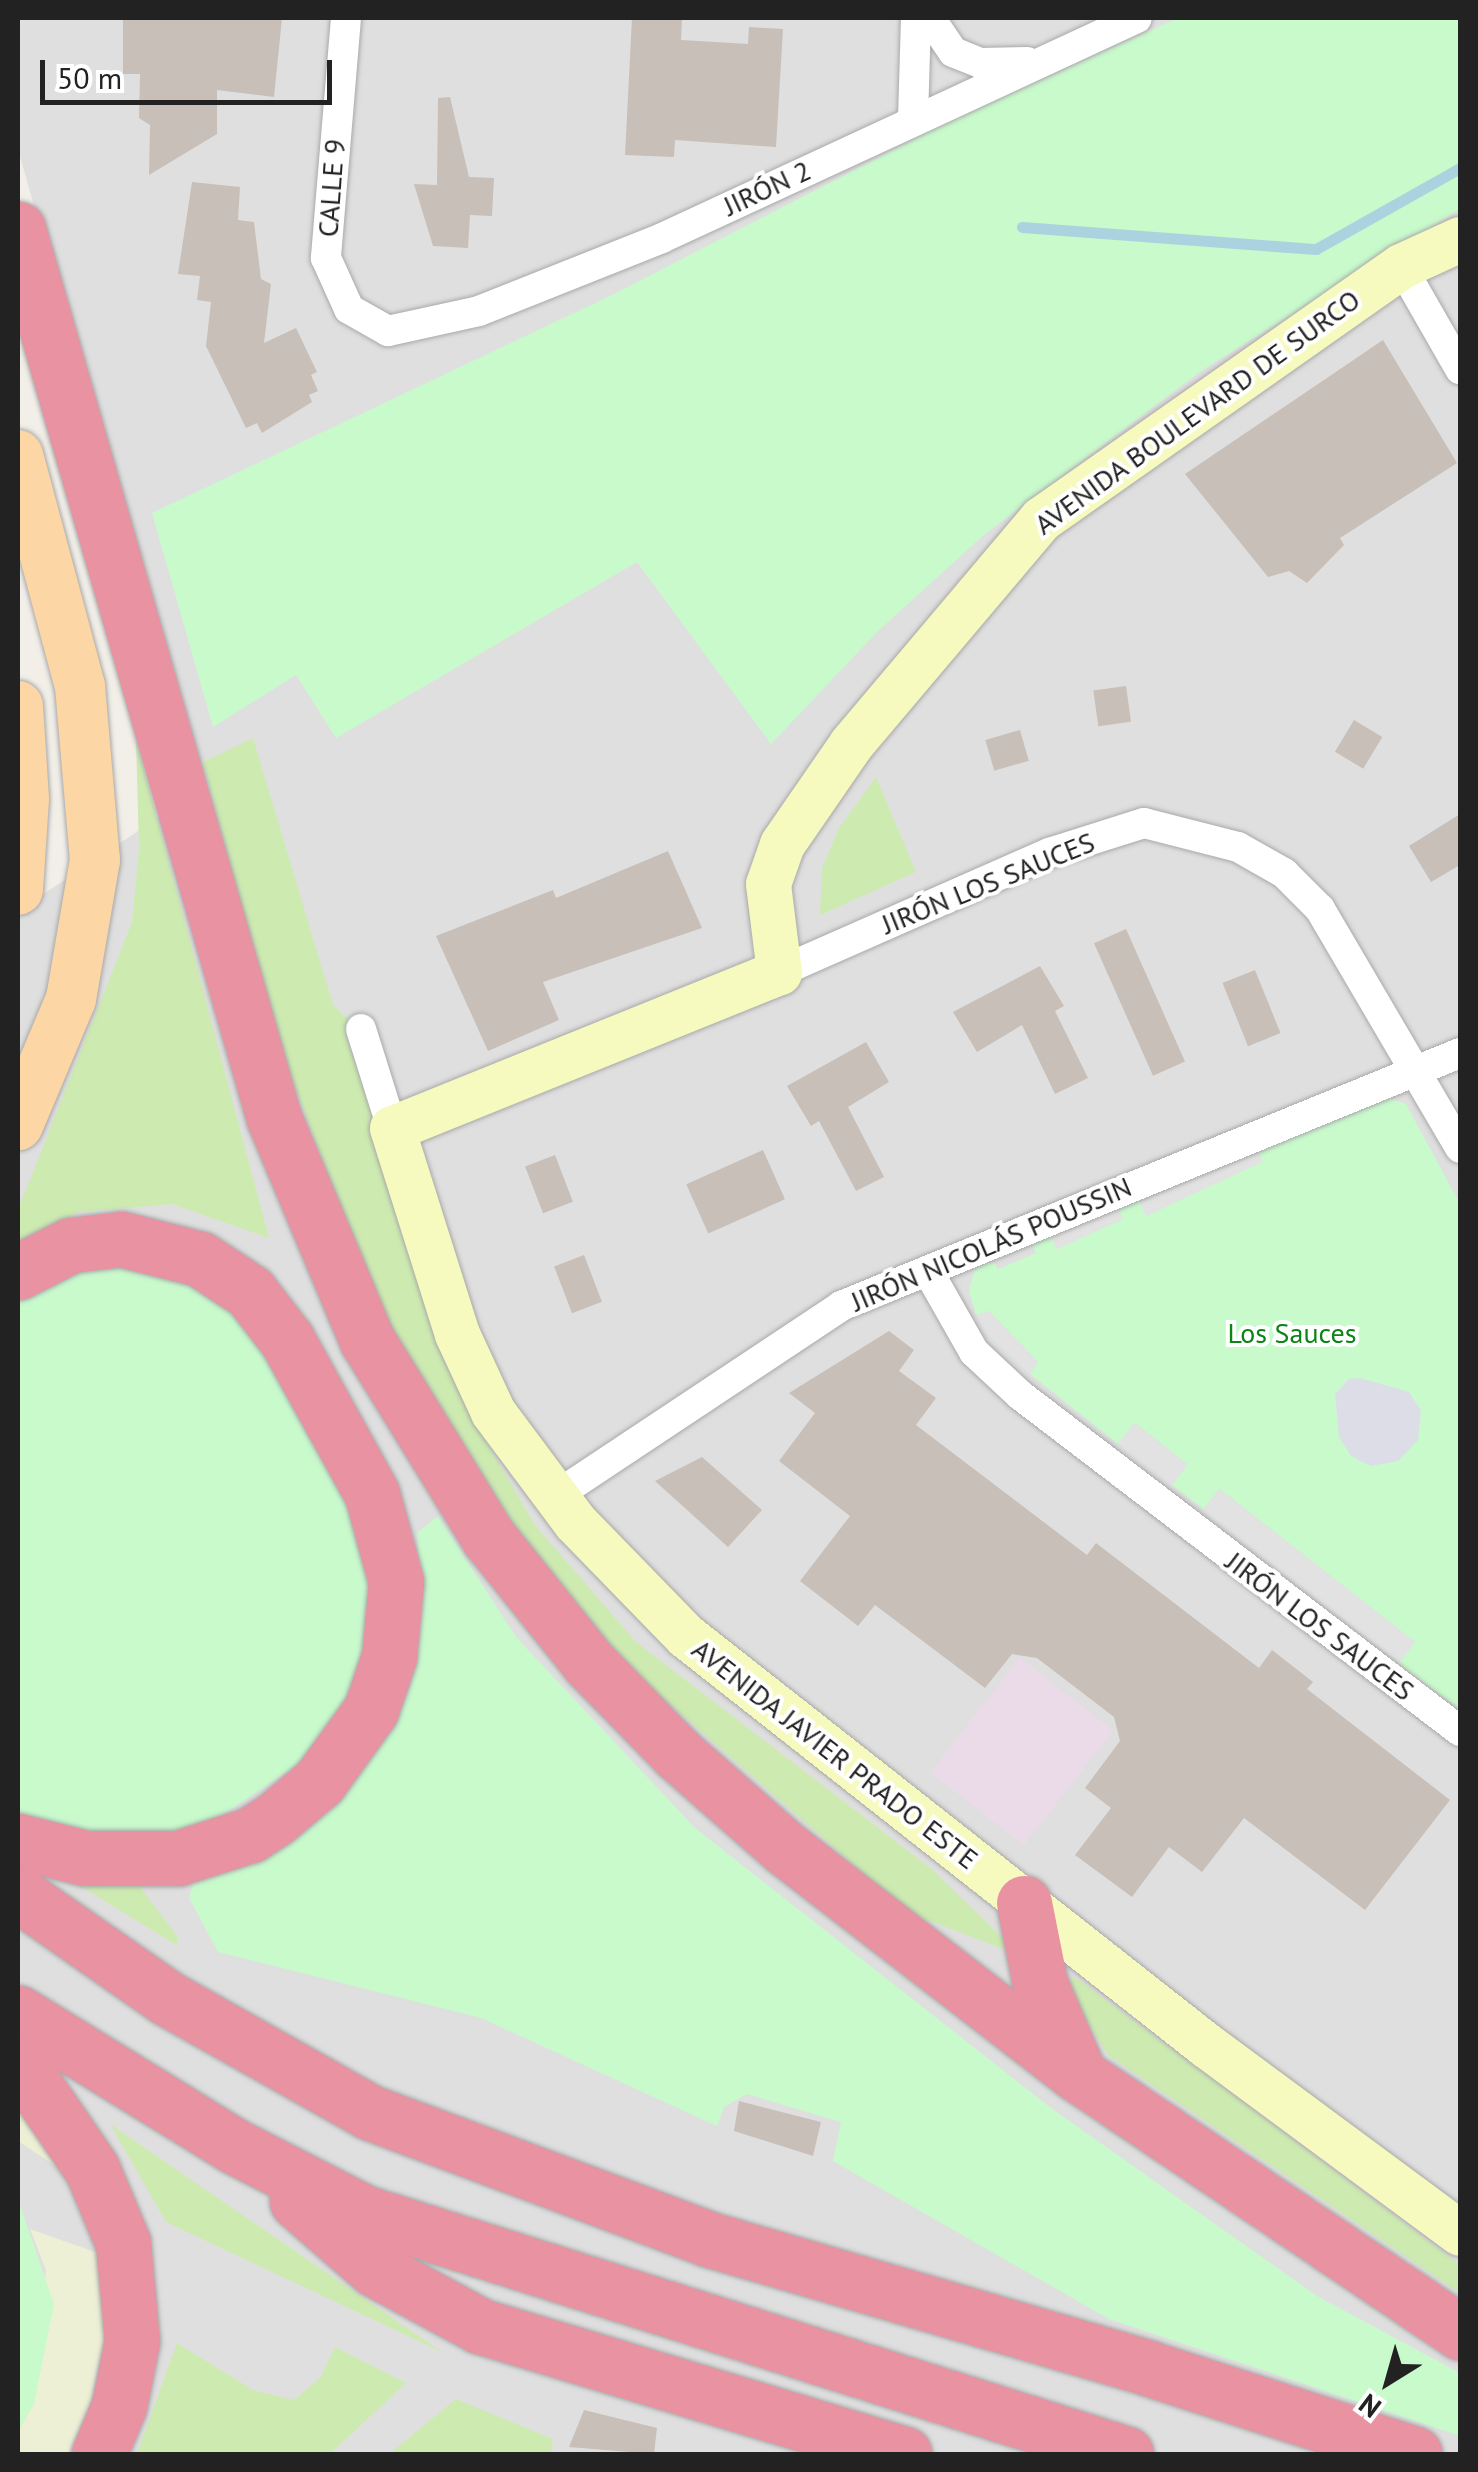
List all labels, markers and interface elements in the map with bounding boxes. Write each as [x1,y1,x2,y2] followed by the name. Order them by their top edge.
[45,40,338,102] scale bar
[57,58,122,97] text: 50 m
[311,138,351,238] street label: CALLE 9
[718,153,816,223] street label: JIRÓN 2
[1027,282,1367,542] street label: AVENIDA BOULEVARD DE SURCO
[877,825,1099,941] street label: JIRÓN LOS SAUCES
[846,1170,1136,1318] street label: JIRÓN NICOLÁS POUSSIN
[1228,1316,1356,1350] park label: Los Sauces
[1219,1544,1421,1708] street label: JIRÓN LOS SAUCES
[685,1632,985,1876] street label: AVENIDA JAVIER PRADO ESTE
[1338,2332,1438,2432] north arrow
[1351,2386,1388,2427] text: N

